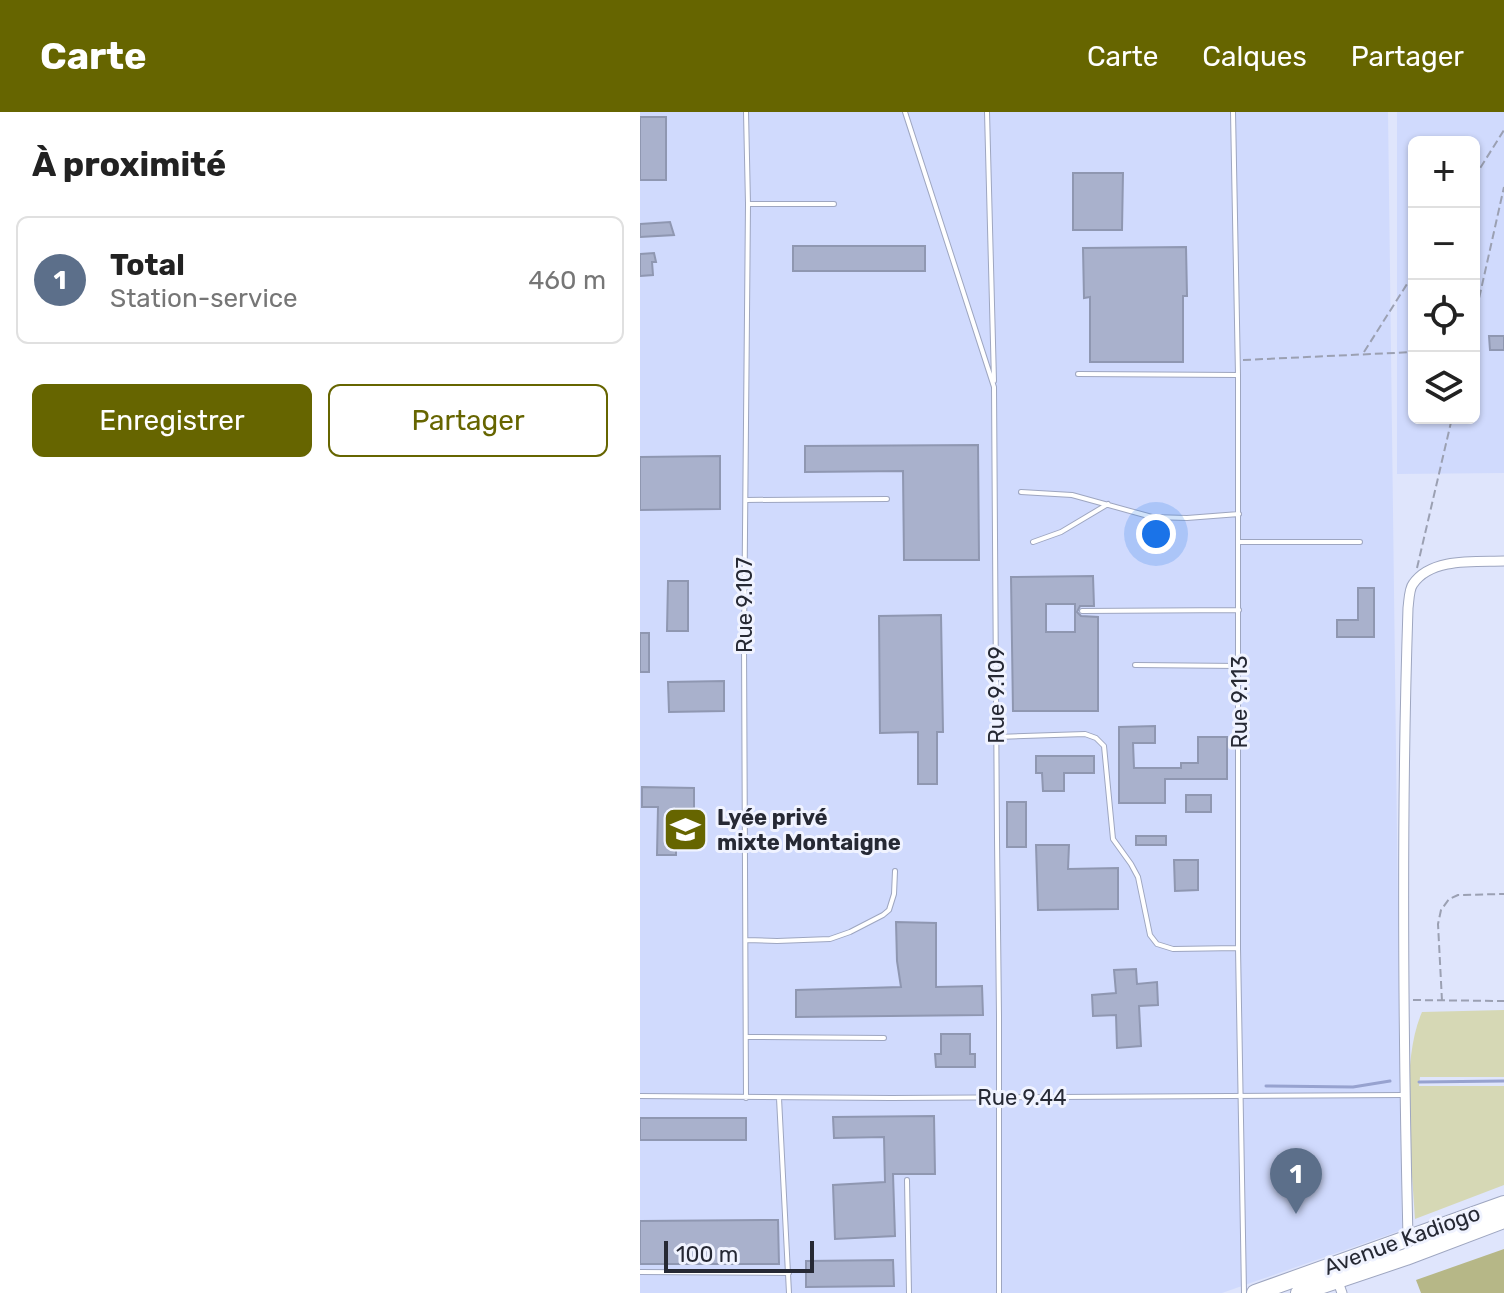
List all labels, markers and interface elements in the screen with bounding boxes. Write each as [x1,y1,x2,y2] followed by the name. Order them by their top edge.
[40,33,147,79] text: Carte
[1087,40,1158,73] text: Carte
[1202,40,1307,73] text: Calques
[1351,40,1464,73] text: Partager
[1408,136,1480,424] map controls
[1408,136,1480,208] button: +
[32,144,226,185] text: À proximité
[1408,208,1480,280] button: −
[110,247,185,283] text: Total
[54,265,66,296] text: 1
[528,265,606,296] text: 460 m
[1408,280,1480,352] button: locate
[110,283,298,314] text: Station-service
[1408,352,1480,424] button: layers
[32,384,312,457] button: Enregistrer
[328,384,608,457] button: Partager
[1136,514,1176,554] your location
[731,557,758,653] street label: Rue 9.107
[983,646,1010,744] street label: Rue 9.109
[1226,655,1253,749] street label: Rue 9.113
[717,804,901,856] place label: Lyée privé mixte Montaigne
[662,806,710,854] school or university icon: Lyée privé mixte Montaigne
[977,1084,1067,1111] street label: Rue 9.44
[1270,1148,1322,1214] pin: 1
[1320,1199,1484,1281] street label: Avenue Kadiogo
[664,1237,814,1273] scale bar
[676,1241,738,1268] text: 100 m

